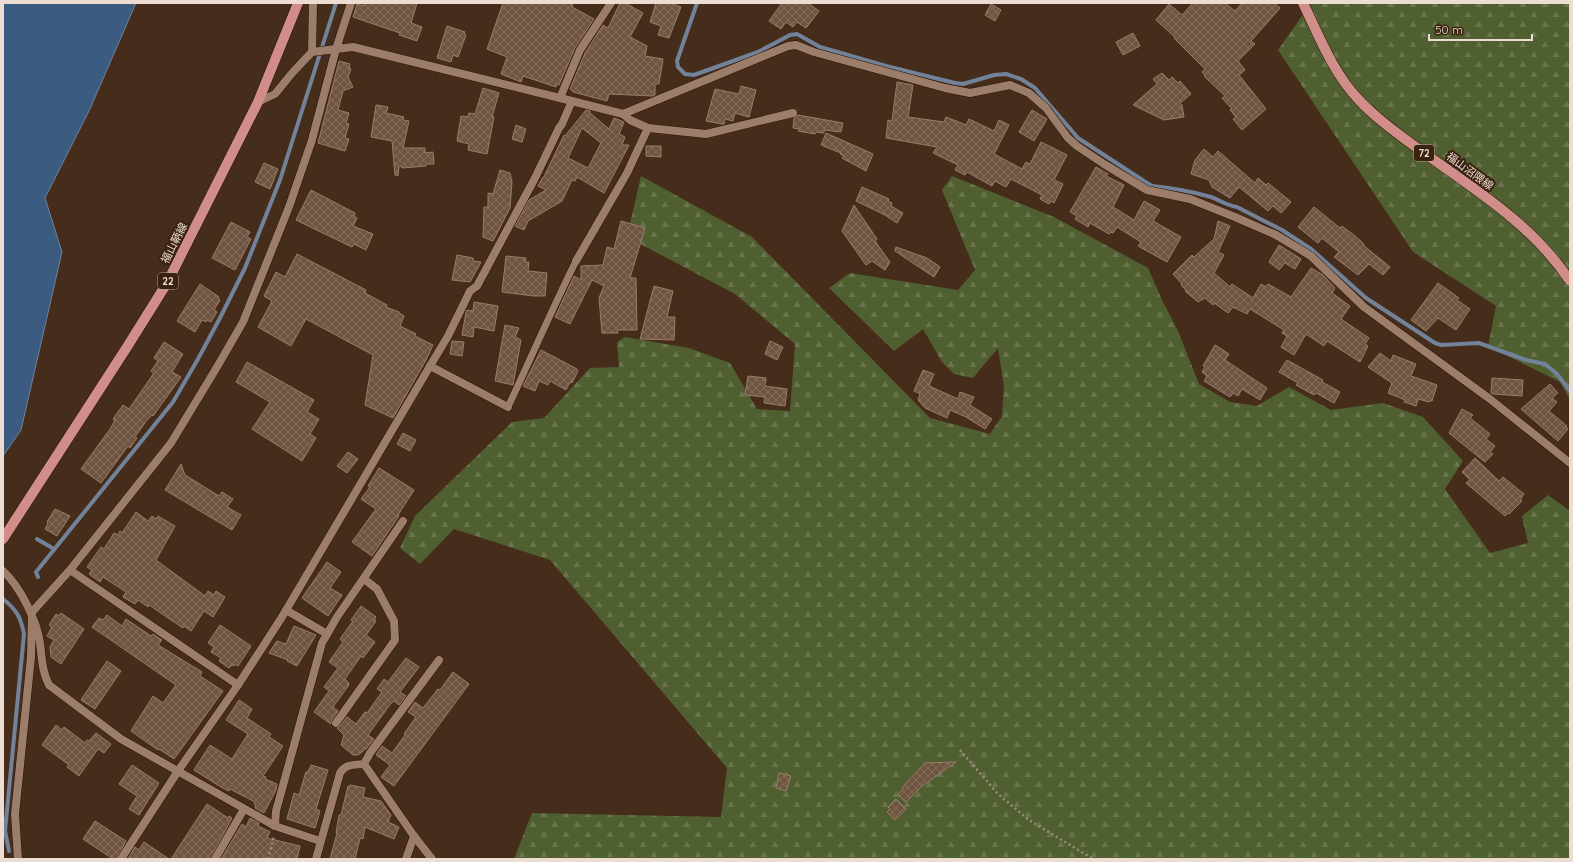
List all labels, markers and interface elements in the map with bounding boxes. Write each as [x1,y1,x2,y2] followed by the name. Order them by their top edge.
[1429,16,1532,42] scale bar
[1435,22,1463,37] text: 50 m
[1414,145,1434,161] road number: 72
[1444,149,1496,193] street label: 福山沼隈線
[158,220,190,266] street label: 福山鞆線
[158,273,178,289] road number: 22

